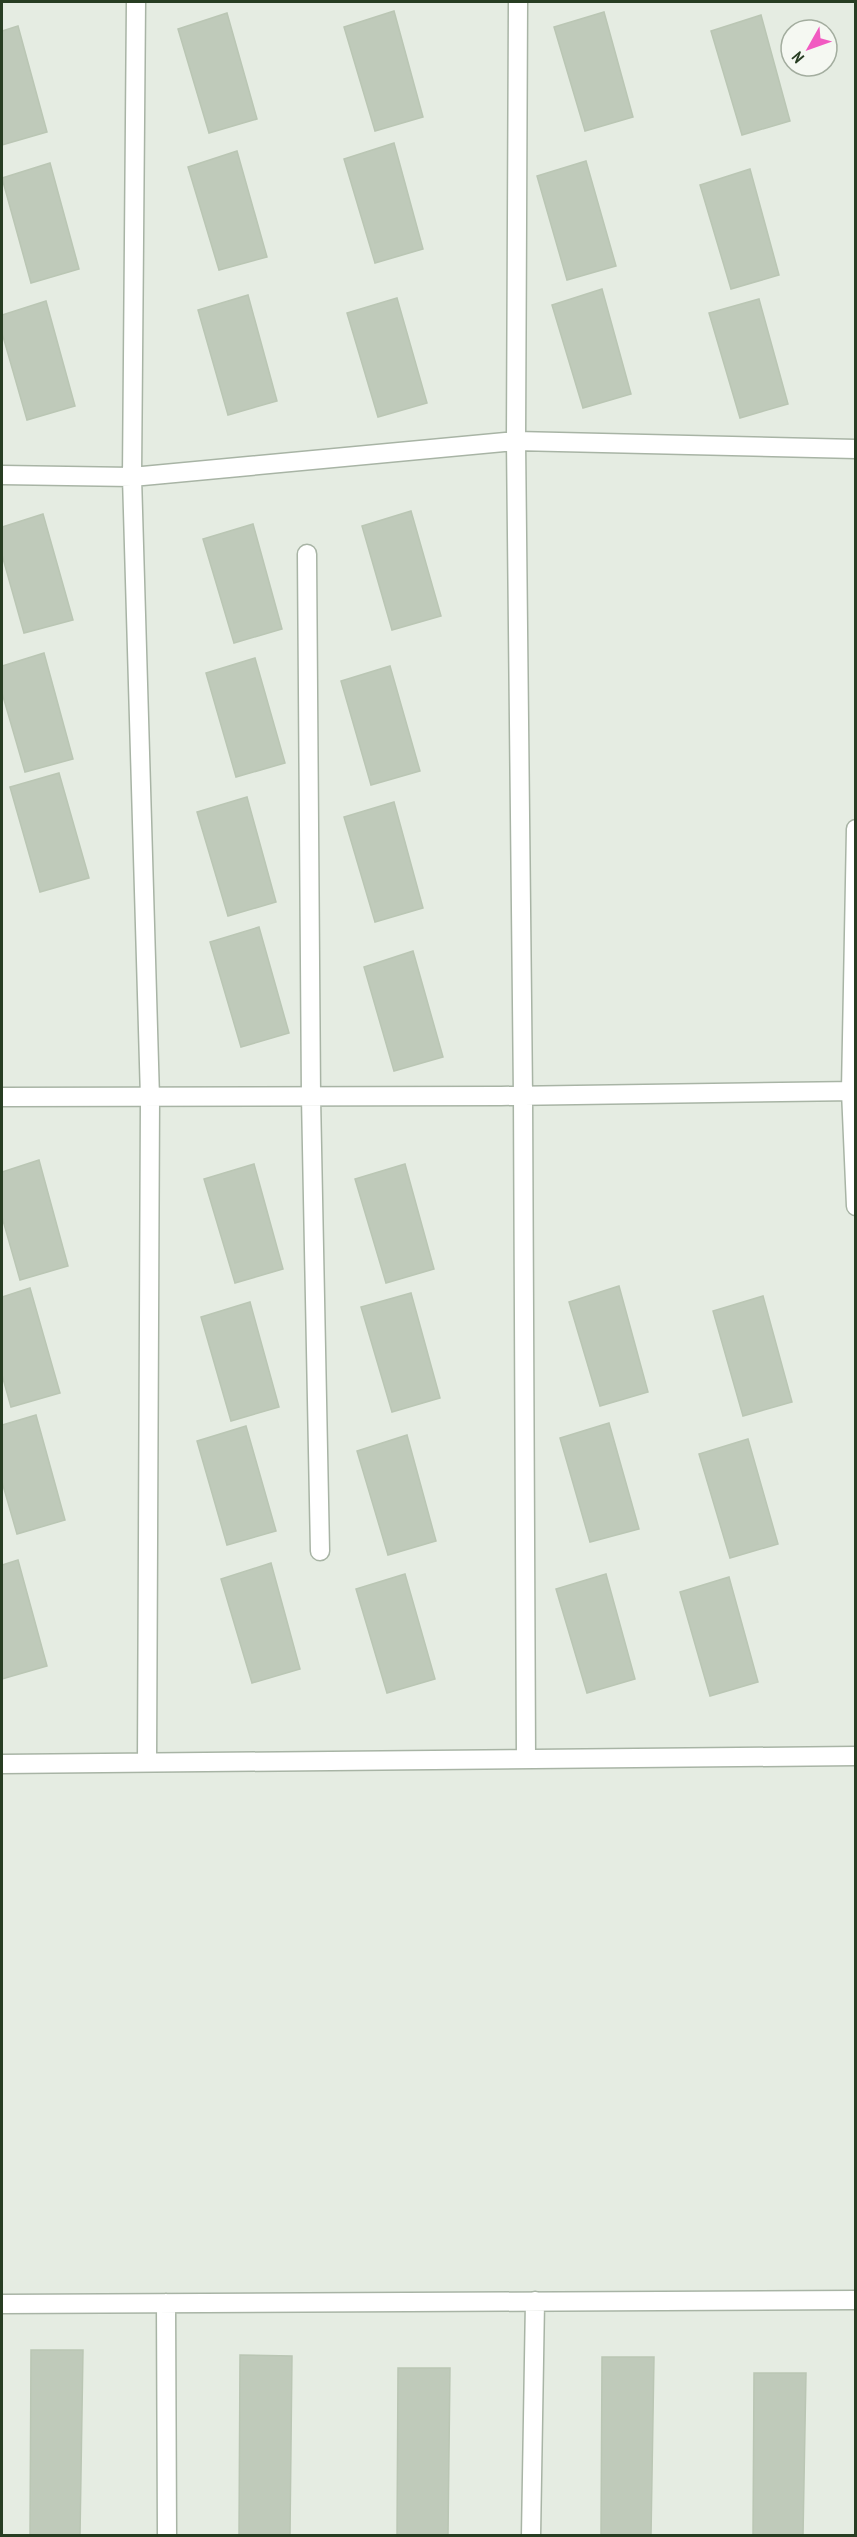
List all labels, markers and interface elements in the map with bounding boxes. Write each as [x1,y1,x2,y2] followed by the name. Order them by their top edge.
[779,18,839,78] north arrow
[787,48,808,67] text: N

